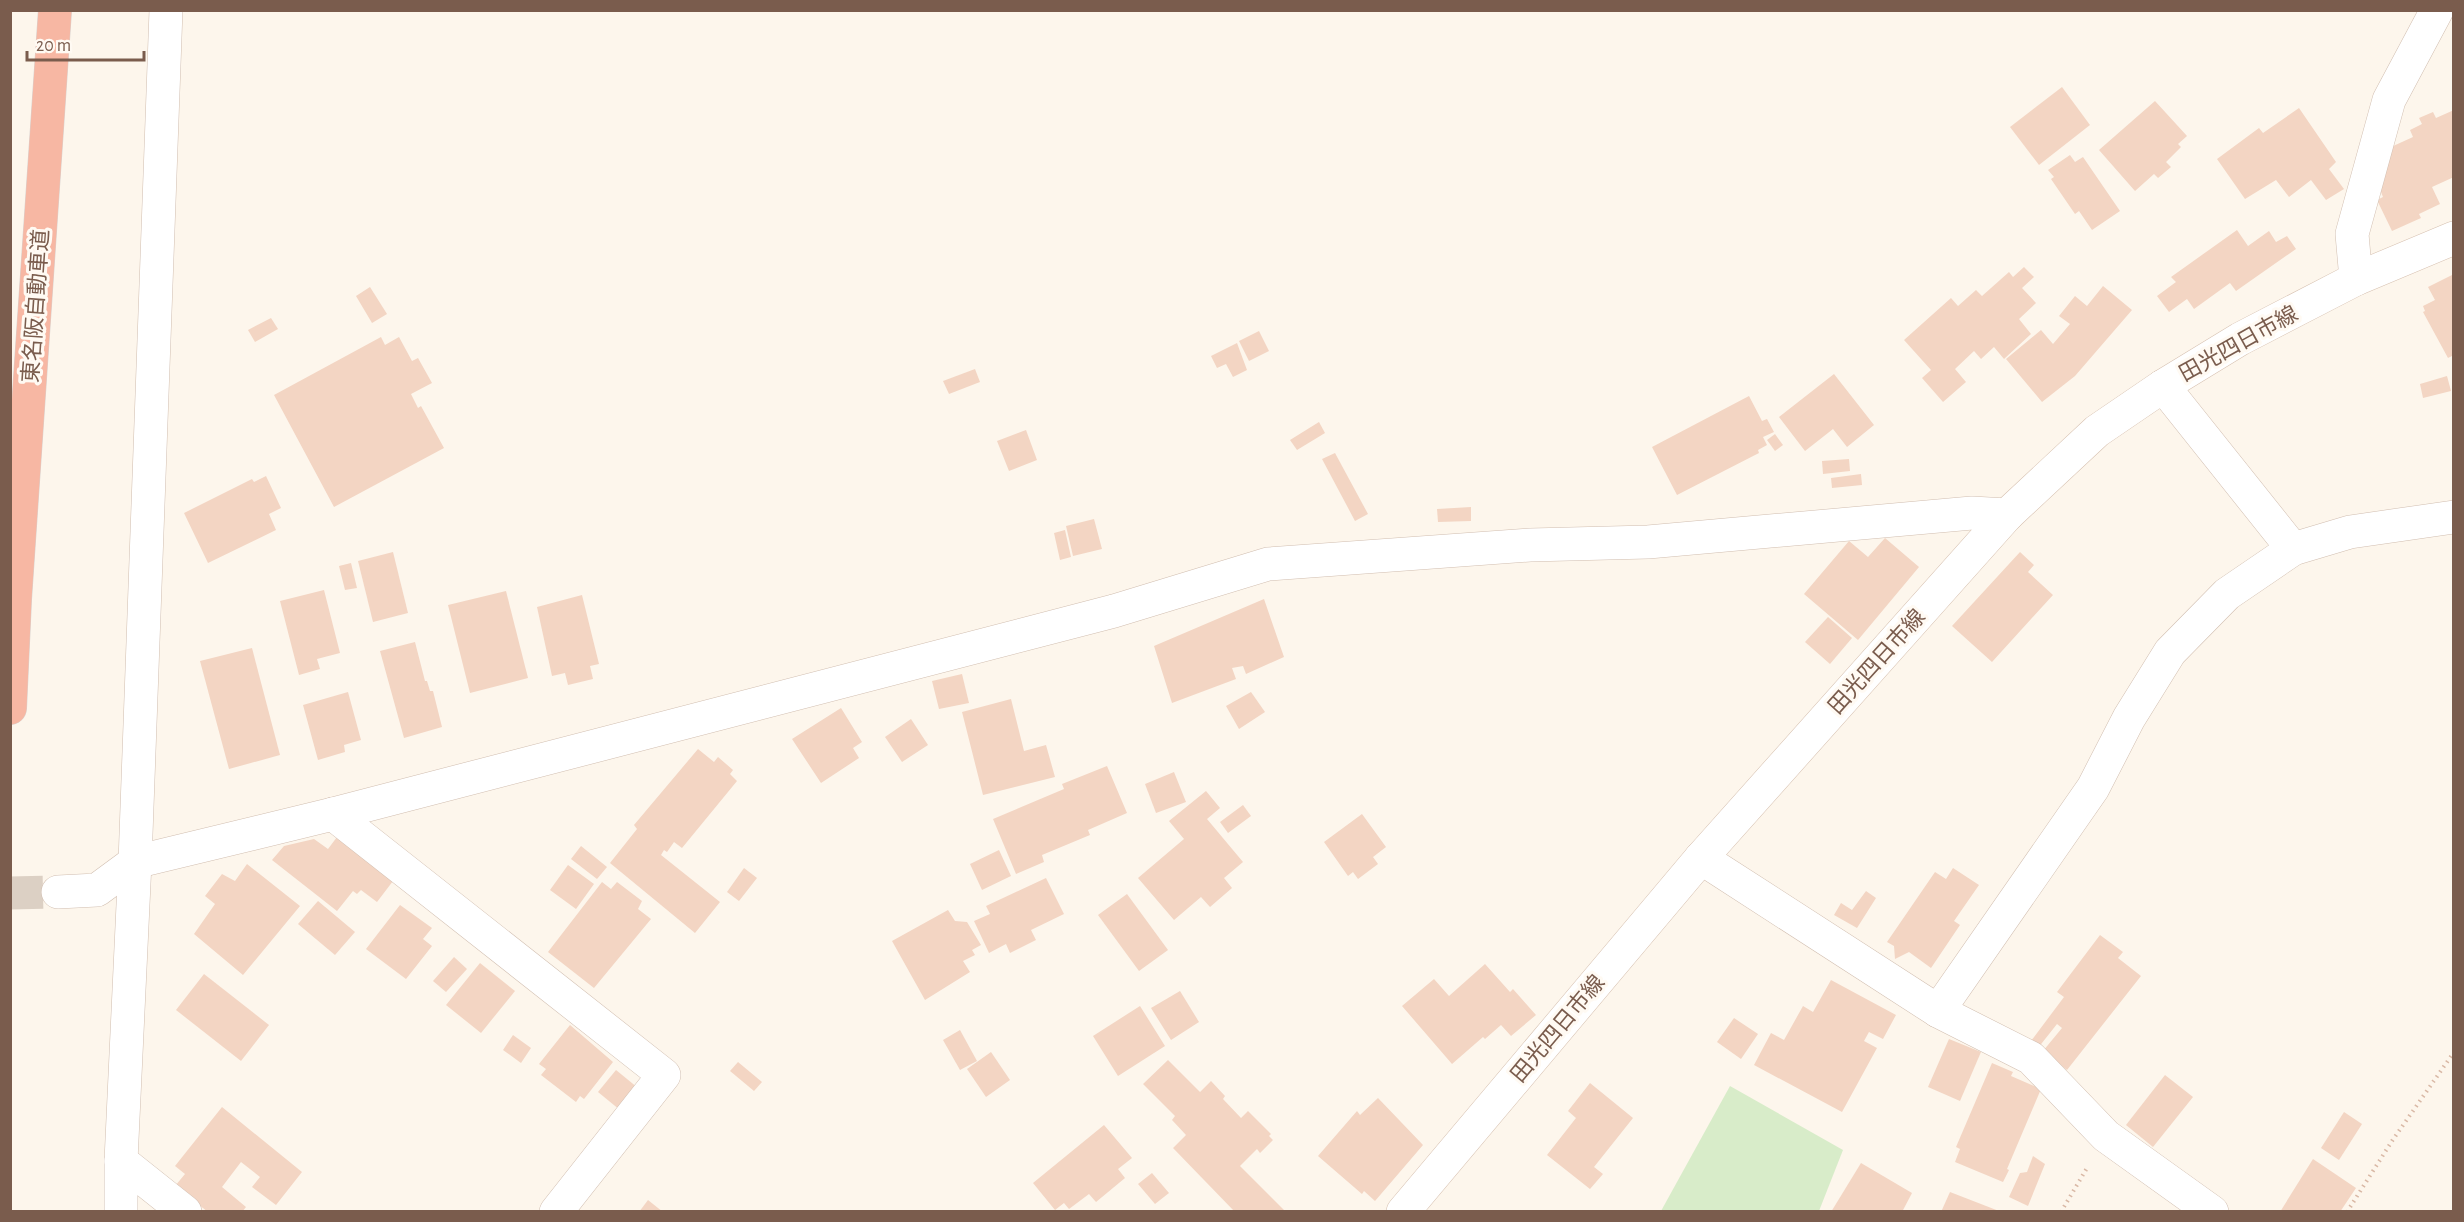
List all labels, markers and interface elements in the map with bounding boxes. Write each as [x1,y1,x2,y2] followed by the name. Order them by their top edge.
[27,24,144,62] scale bar
[36,37,71,55] text: 20 m
[19,228,52,384] street label: 東名阪自動車道
[2175,301,2302,385] street label: 田光四日市線
[1824,605,1929,718] street label: 田光四日市線
[1506,970,1609,1086] street label: 田光四日市線

